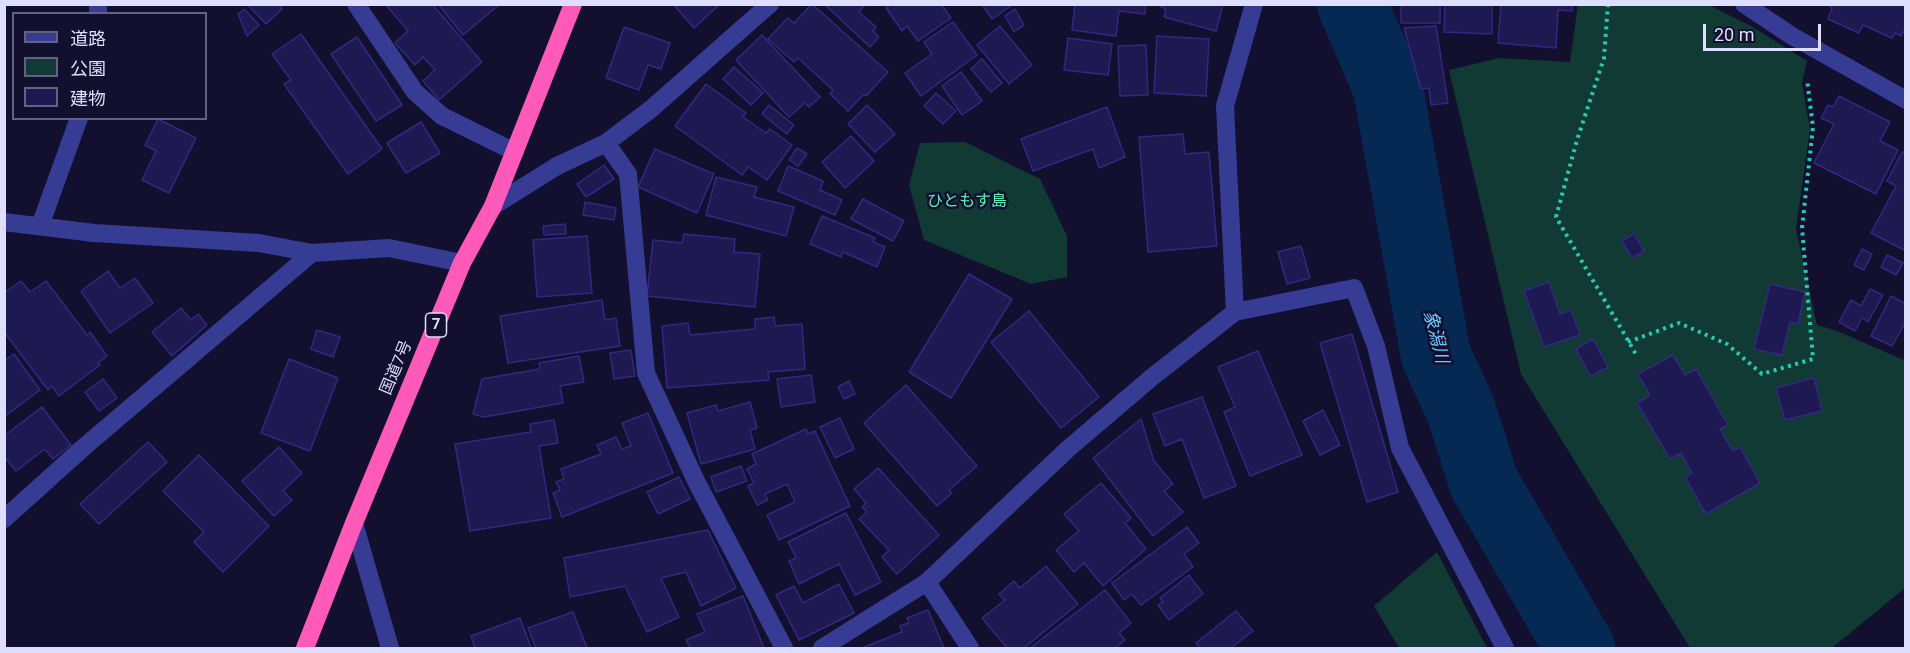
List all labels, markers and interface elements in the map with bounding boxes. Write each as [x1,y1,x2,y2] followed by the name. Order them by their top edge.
[12,12,207,120] legend
[1706,12,1824,50] scale bar
[1714,24,1754,45] text: 20 m
[70,28,106,49] text: 道路
[70,58,106,79] text: 公園
[70,88,106,109] text: 建物
[927,192,1007,212] park label: ひともす島
[1418,308,1452,366] water label: 象潟川
[426,313,446,337] road number: 7
[377,338,417,398] street label: 国道7号

